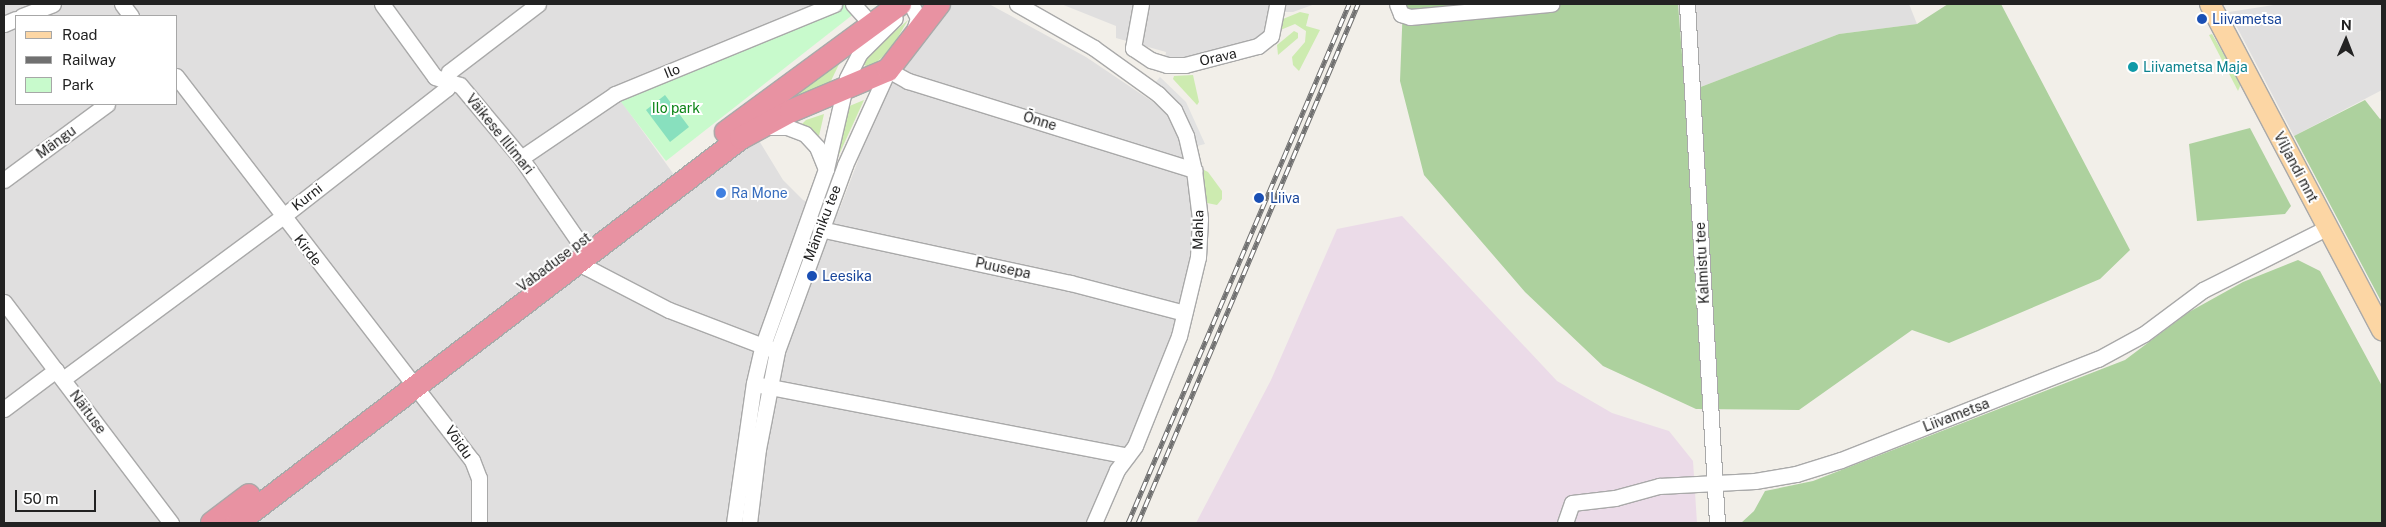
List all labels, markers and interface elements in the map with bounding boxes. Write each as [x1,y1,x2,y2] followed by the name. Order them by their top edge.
[2212,11,2282,27] place label: Liivametsa
[2196,13,2208,25] marker: Liivametsa
[15,15,178,105] legend
[2321,15,2371,65] north arrow
[2341,17,2352,33] text: N
[62,26,98,43] text: Road
[1198,45,1238,69] street label: Orava
[62,51,116,68] text: Railway
[2143,59,2248,75] place label: Liivametsa Maja
[662,60,682,82] street label: Ilo
[2127,61,2139,73] marker: Liivametsa Maja
[62,76,94,93] text: Park
[463,90,537,178] street label: Väikese Illimari
[652,100,700,116] park label: Ilo park
[1021,108,1059,134] street label: Õnne
[33,122,79,162] street label: Mängu
[2270,129,2322,205] street label: Viljandi mnt
[288,180,326,214] street label: Kurni
[800,183,844,263] street label: Männiku tee
[731,185,788,201] place label: Ra Mone
[715,187,727,199] marker: Ra Mone
[1270,190,1300,206] place label: Liiva
[1252,191,1266,205] marker: Liiva
[1189,210,1207,250] street label: Mahla
[1691,222,1713,304] street label: Kalmistu tee
[514,229,594,295] street label: Vabaduse pst
[291,231,325,269] street label: Kirde
[974,254,1032,282] street label: Puusepa
[822,268,872,284] place label: Leesika
[806,270,818,282] marker: Leesika
[66,387,110,437] street label: Näituse
[1920,395,1992,435] street label: Liivametsa
[442,422,476,462] street label: Võidu
[18,480,99,512] scale bar
[23,490,58,507] text: 50 m

